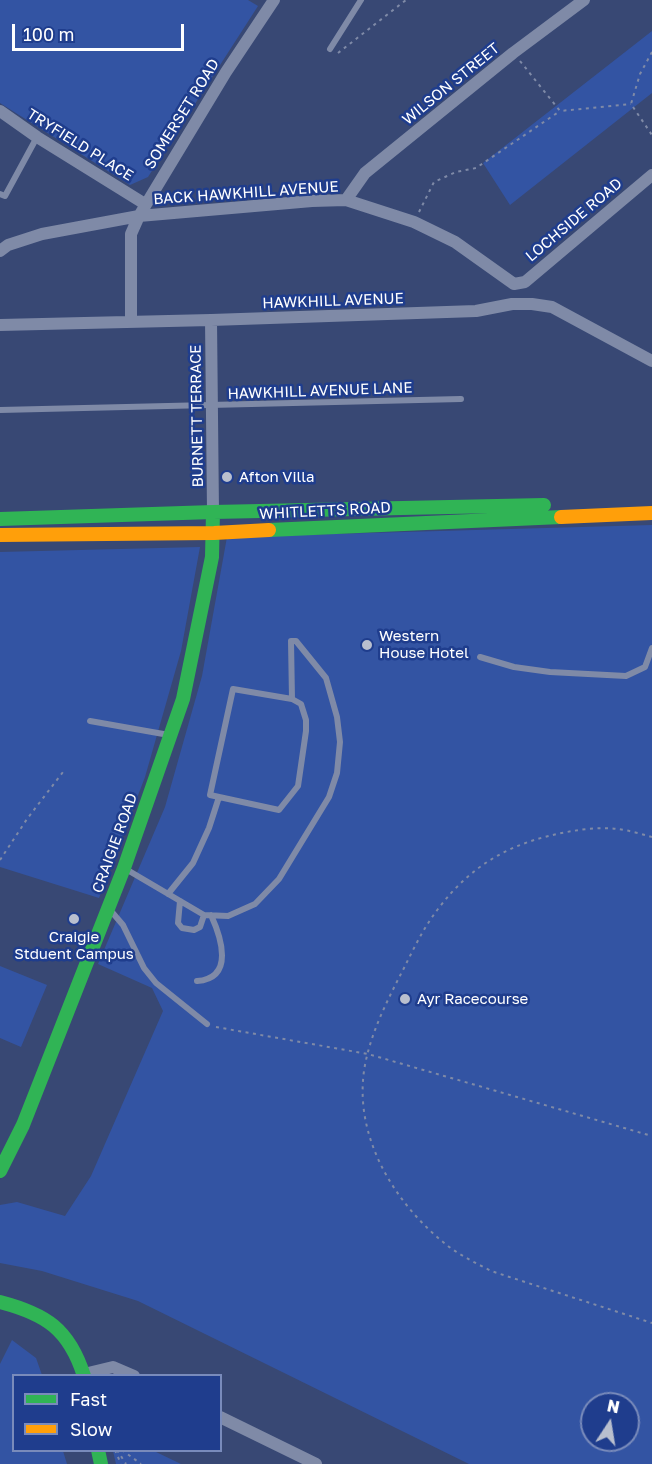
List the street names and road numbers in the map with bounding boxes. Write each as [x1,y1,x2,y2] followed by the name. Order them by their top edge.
[399,39,503,129] street label: WILSON STREET
[141,56,223,172] street label: SOMERSET ROAD
[23,105,137,185] street label: TRYFIELD PLACE
[522,175,626,265] street label: LOCHSIDE ROAD
[153,178,339,208] street label: BACK HAWKHILL AVENUE
[262,290,404,312] street label: HAWKHILL AVENUE
[187,344,207,488] street label: BURNETT TERRACE
[227,379,413,403] street label: HAWKHILL AVENUE LANE
[259,499,391,523] street label: WHITLETTS ROAD
[89,791,141,895] street label: CRAIGIE ROAD

